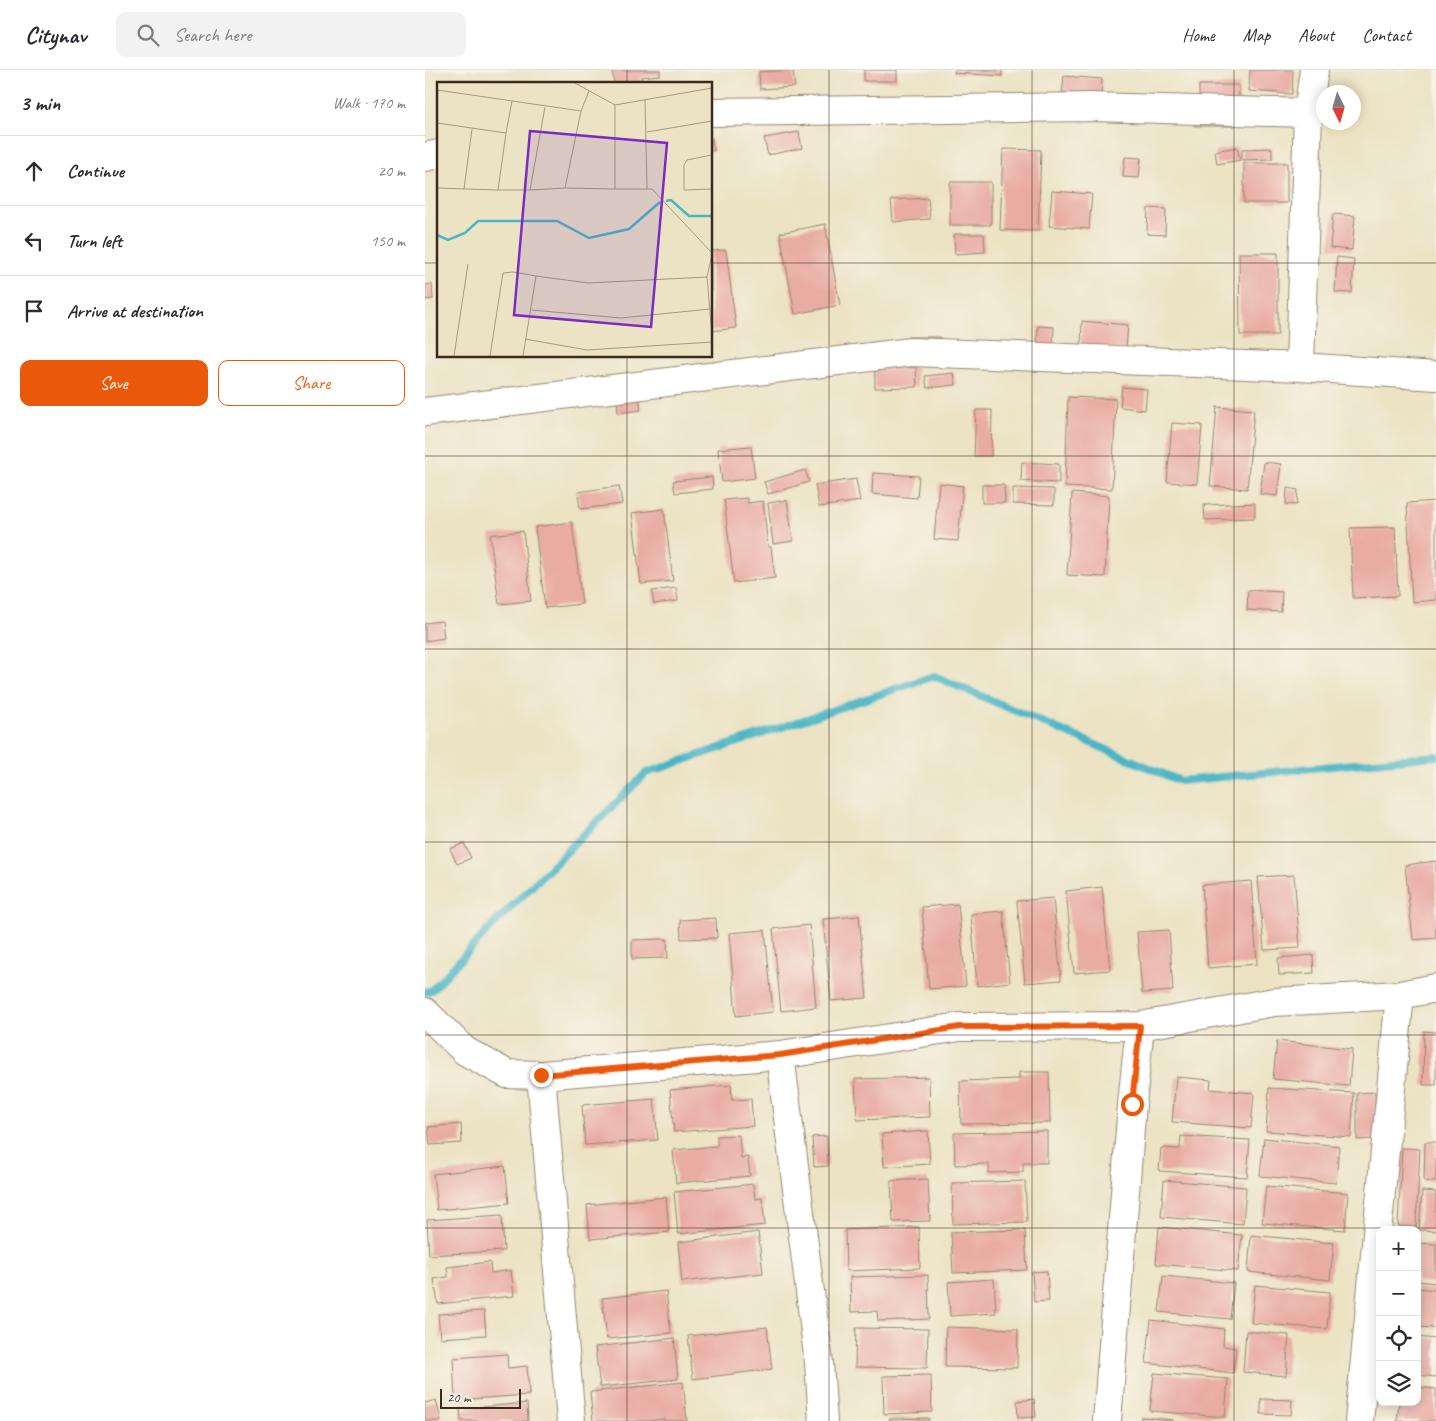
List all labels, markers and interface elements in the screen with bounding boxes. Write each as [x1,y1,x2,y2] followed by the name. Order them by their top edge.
[116,12,466,57] search box
[25,20,86,50] text: Citynav
[134,21,162,49] icon: search
[174,23,251,47] text: Search here
[1182,24,1215,46] text: Home
[1243,24,1270,46] text: Map
[1298,24,1334,46] text: About
[1362,24,1411,46] text: Contact
[437,82,713,358] inset map
[1316,85,1361,130] north arrow
[20,90,60,116] text: 3 min
[333,93,405,113] text: Walk · 170 m
[20,157,48,185] icon: ahead
[67,159,124,183] text: Continue
[378,161,405,181] text: 20 m
[20,227,48,255] icon: left
[67,229,122,253] text: Turn left
[371,231,405,251] text: 150 m
[20,297,48,325] icon: arrive
[67,299,203,323] text: Arrive at destination
[20,360,208,406] button: Save
[218,360,405,406] button: Share
[530,1064,553,1087] route end
[1121,1093,1144,1116] route start
[1376,1226,1421,1406] map controls
[1376,1226,1421,1271] button: +
[1376,1271,1421,1316] button: −
[1376,1316,1421,1361] button: locate
[1376,1361,1421,1406] button: layers
[440,1386,521,1409] scale bar
[447,1389,471,1406] text: 20 m

